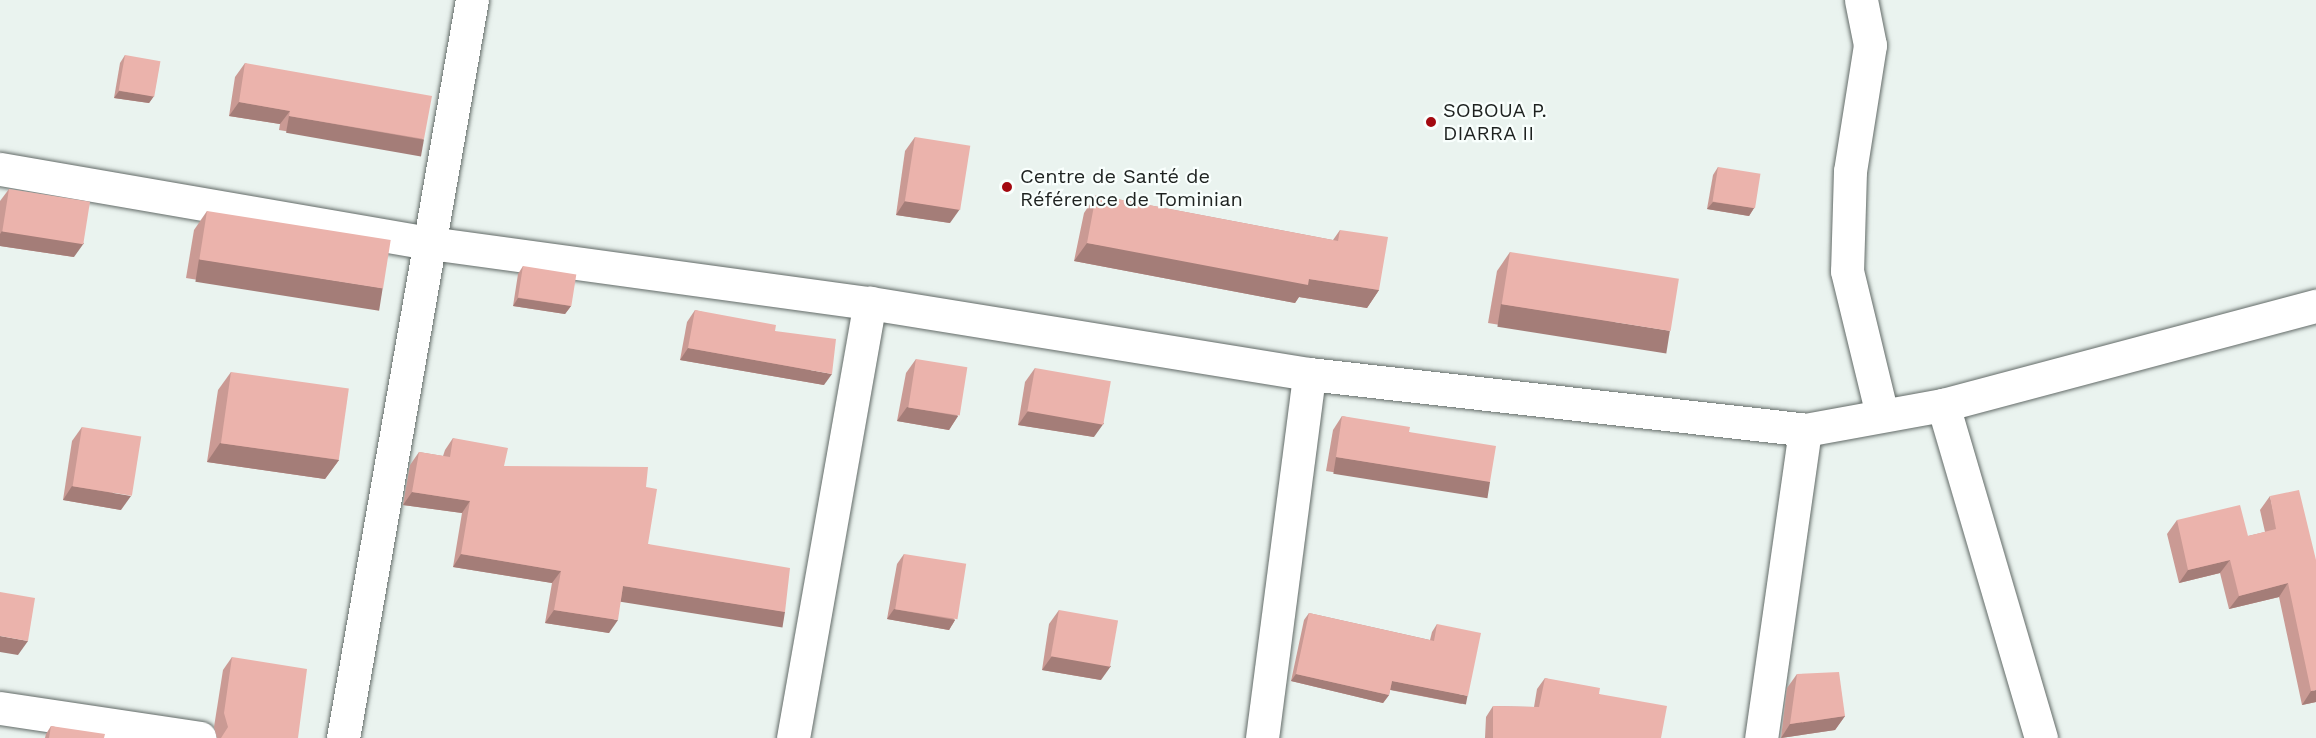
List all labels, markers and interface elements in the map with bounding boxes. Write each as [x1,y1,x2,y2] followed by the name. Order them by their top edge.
[1443,98,1548,145] place label: SOBOUA P. DIARRA II
[1424,115,1438,129] marker: SOBOUA P. DIARRA II
[1020,164,1243,211] place label: Centre de Santé de Référence de Tominian
[998,178,1016,196] marker: Centre de Santé de Référence de Tominian

